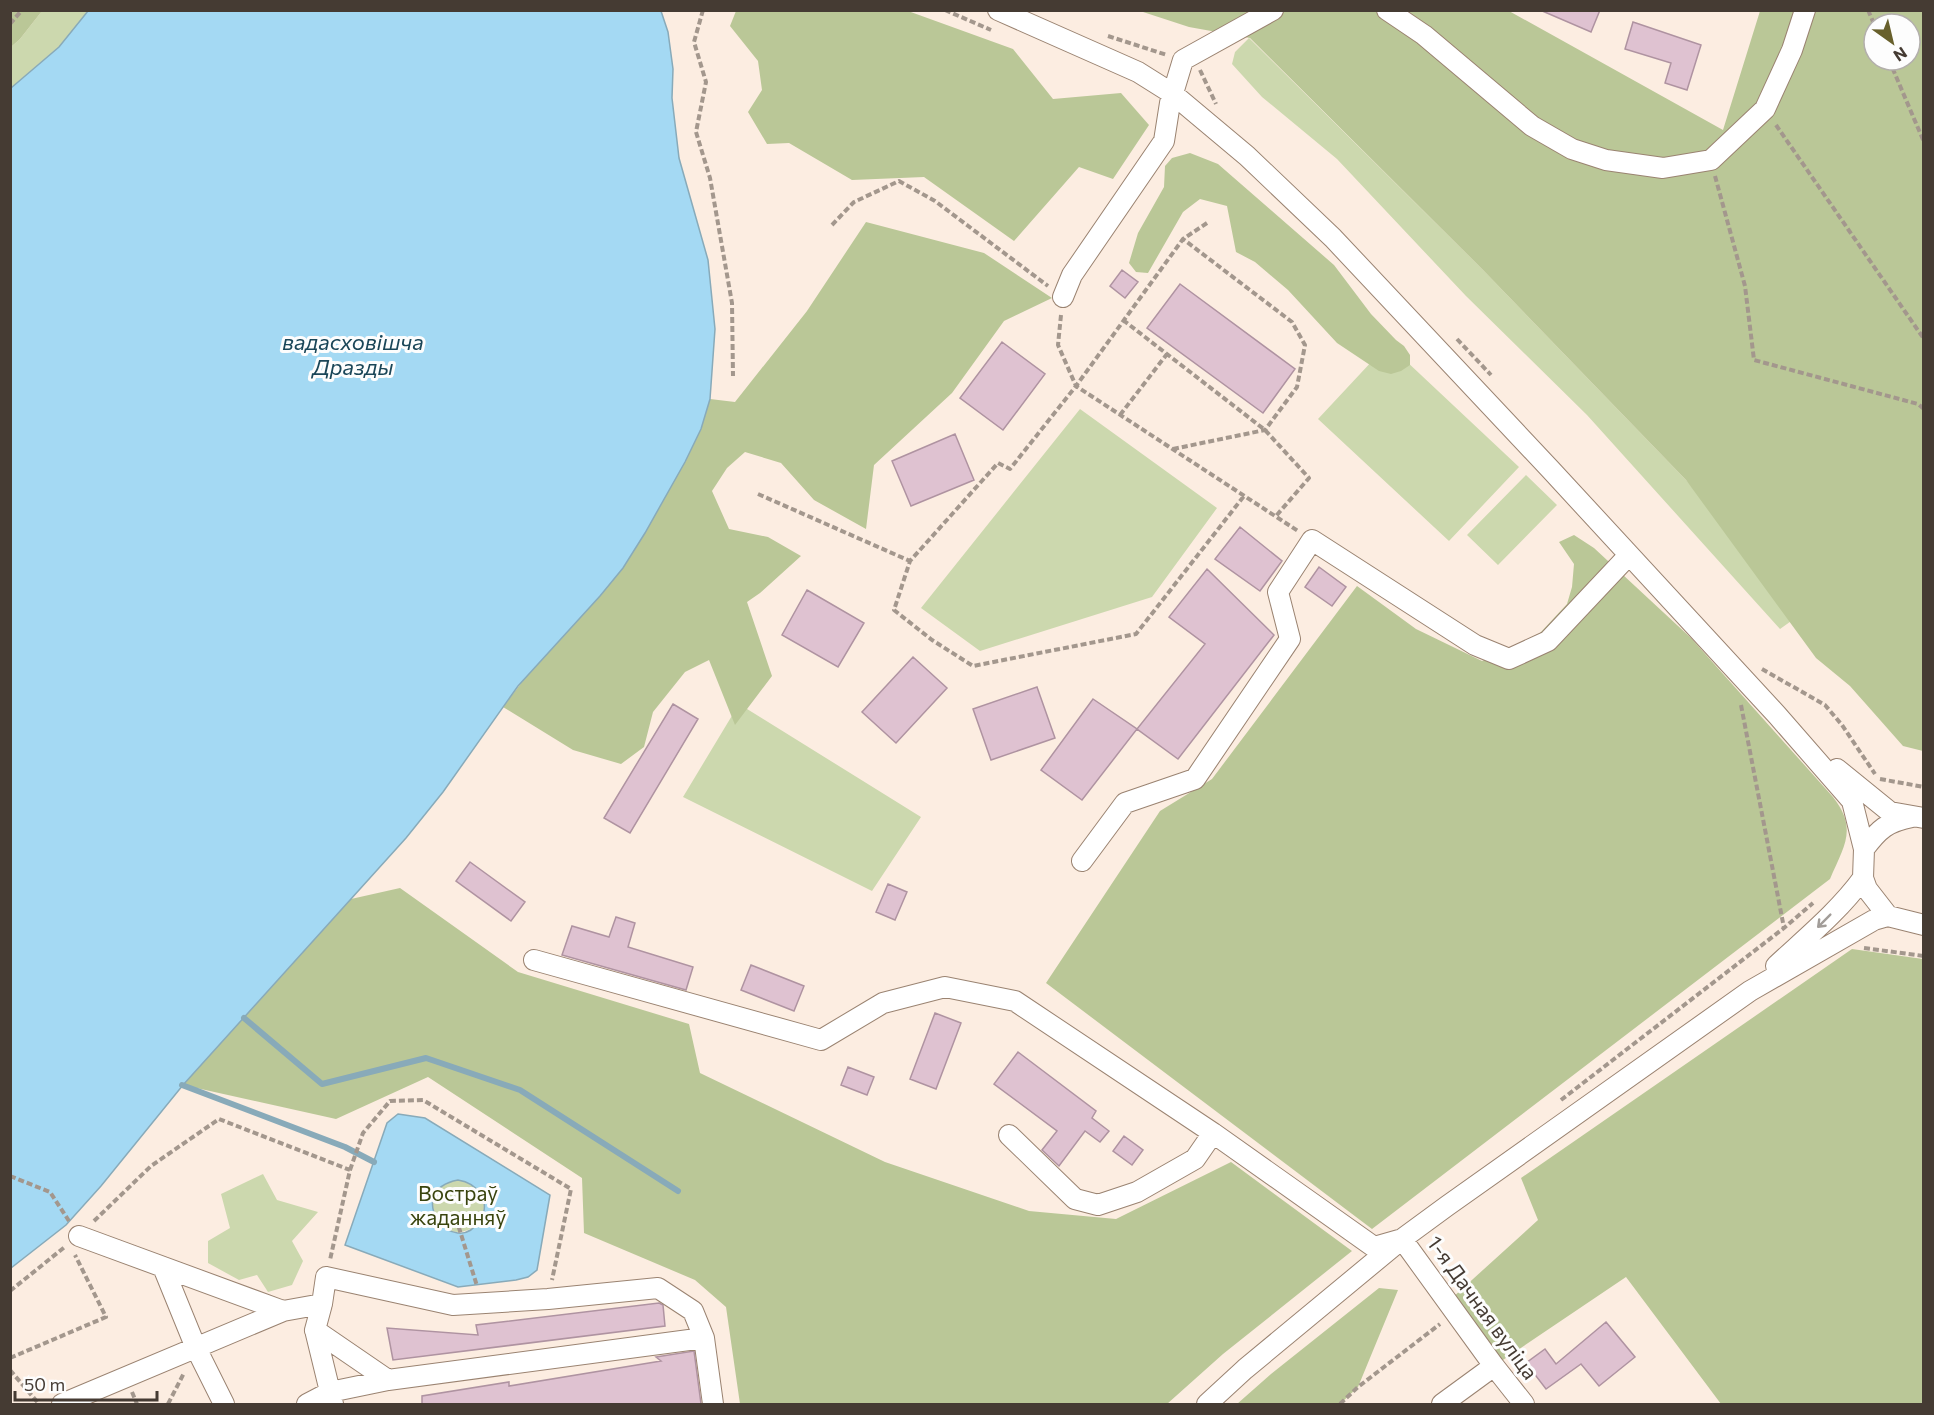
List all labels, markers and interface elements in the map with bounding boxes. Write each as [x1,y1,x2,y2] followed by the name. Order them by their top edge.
[1862,12,1922,72] north arrow
[1890,44,1911,66] text: N
[282,328,424,380] water label: вадасховішча Дразды
[1816,914,1831,929] one-way arrow
[410,1180,506,1229] park label: Востраў жаданняў
[1423,1231,1544,1384] street label: 1-я Дачная вуліца
[15,1364,158,1402] scale bar
[24,1373,65,1395] text: 50 m

